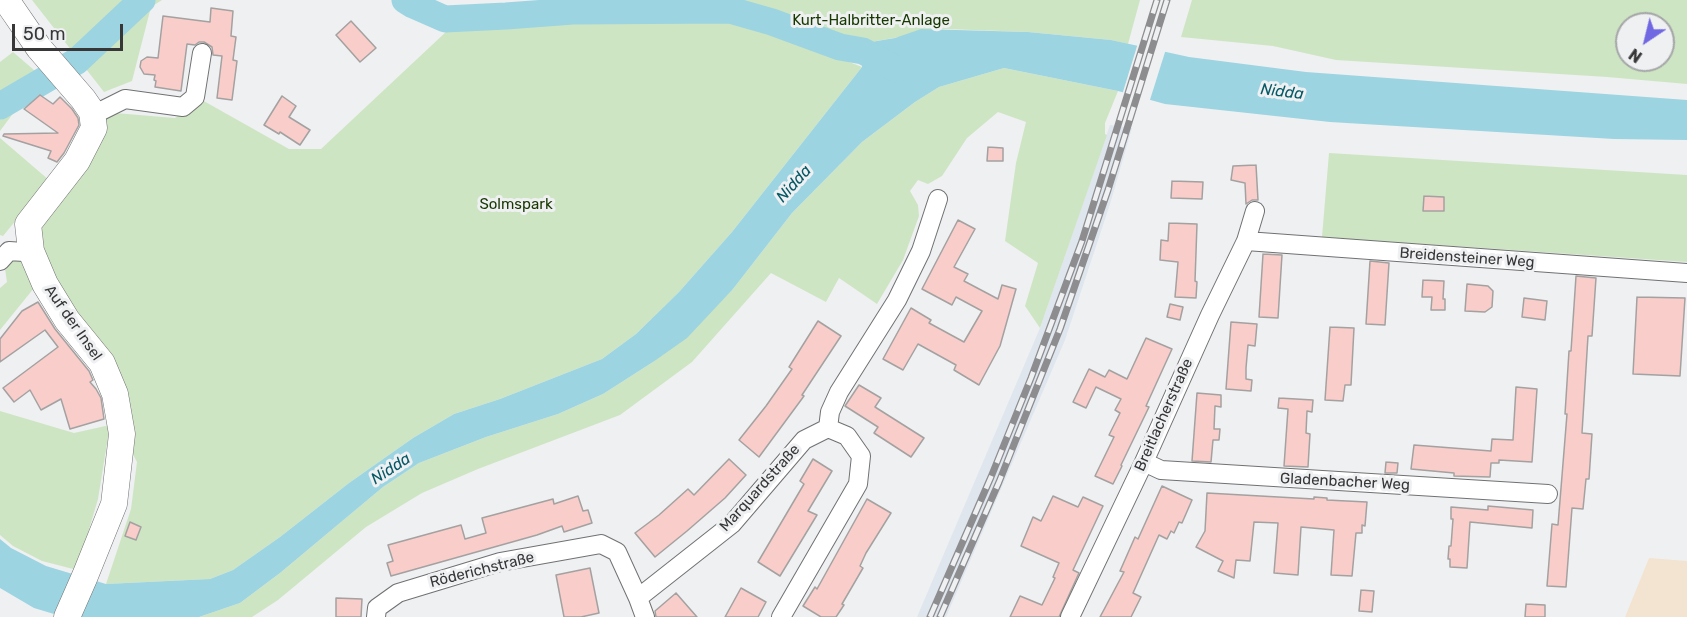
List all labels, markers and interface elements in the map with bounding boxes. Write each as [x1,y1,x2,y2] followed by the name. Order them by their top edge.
[15,12,126,50] scale bar
[792,12,950,30] park label: Kurt-Halbritter-Anlage
[1615,12,1675,72] north arrow
[23,23,66,45] text: 50 m
[1625,44,1646,67] text: N
[1259,80,1305,104] water label: Nidda
[772,161,816,207] water label: Nidda
[479,196,553,214] park label: Solmspark
[1399,244,1535,272] street label: Breidensteiner Weg
[40,282,106,364] street label: Auf der Insel
[1131,356,1197,474] street label: Breitlacherstraße
[716,441,804,535] street label: Marquardstraße
[368,449,414,489] water label: Nidda
[1280,470,1410,494] street label: Gladenbacher Weg
[428,548,536,592] street label: Röderichstraße

